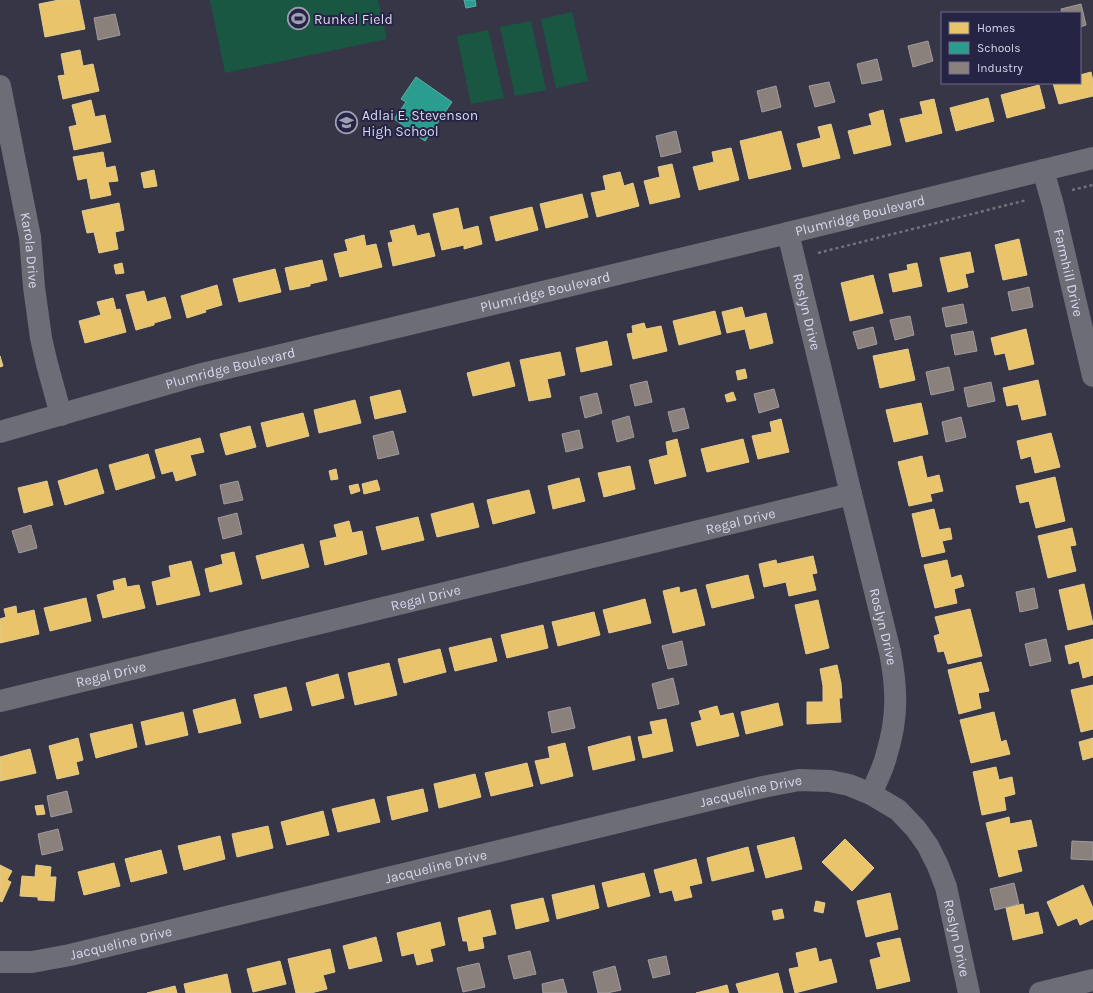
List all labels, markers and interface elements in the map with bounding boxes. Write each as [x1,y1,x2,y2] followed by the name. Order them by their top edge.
[285,6,311,32] sports icon: Runkel Field
[314,11,393,28] place label: Runkel Field
[941,12,1081,84] legend
[977,21,1015,35] text: Homes
[977,41,1020,55] text: Schools
[977,61,1023,75] text: Industry
[362,107,478,140] place label: Adlai E. Stevenson High School
[333,110,359,136] school or university icon: Adlai E. Stevenson High School
[793,191,927,239] street label: Plumridge Boulevard
[17,211,43,289] street label: Karola Drive
[1050,227,1087,318] street label: Farmhill Drive
[478,268,612,315] street label: Plumridge Boulevard
[790,272,824,352] street label: Roslyn Drive
[163,343,297,392] street label: Plumridge Boulevard
[704,504,777,538] street label: Regal Drive
[389,581,462,614] street label: Regal Drive
[866,586,901,667] street label: Roslyn Drive
[74,657,147,691] street label: Regal Drive
[698,771,803,811] street label: Jacqueline Drive
[383,846,488,887] street label: Jacqueline Drive
[940,898,974,978] street label: Roslyn Drive
[68,922,174,963] street label: Jacqueline Drive

